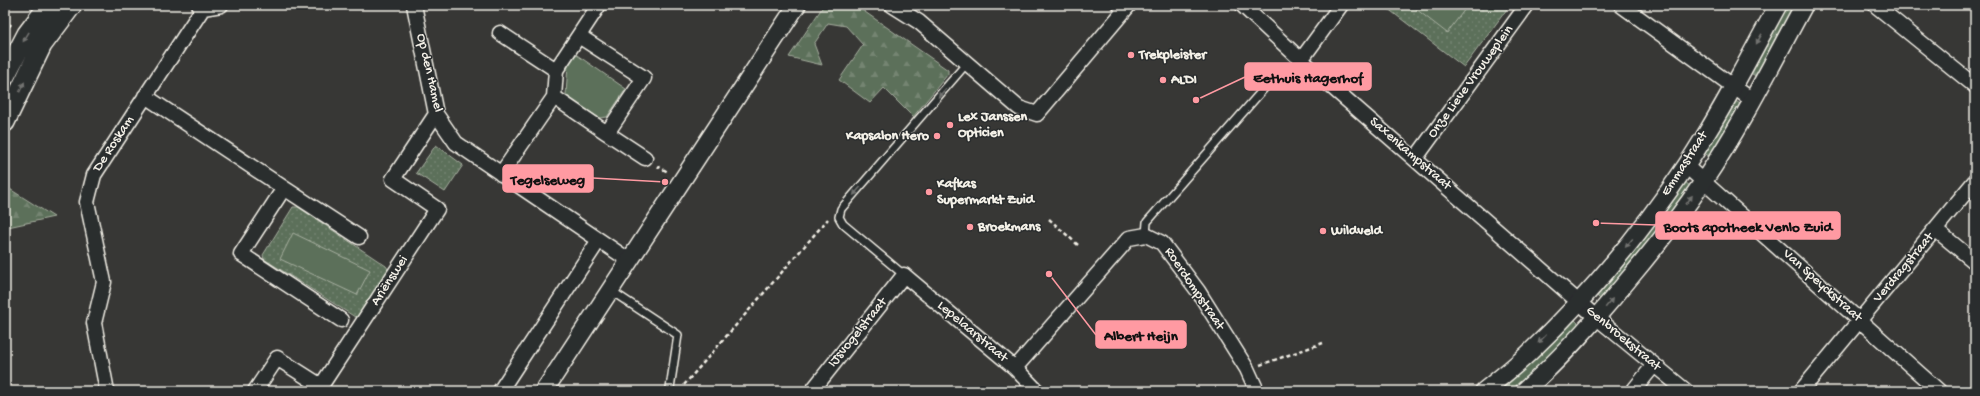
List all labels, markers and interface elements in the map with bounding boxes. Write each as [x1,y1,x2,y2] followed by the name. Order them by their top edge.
[1424,22,1518,142] street label: Onze Lieve Vrouweplein
[22,31,29,43] one-way arrow
[412,32,446,114] street label: Op den Hamel
[1756,33,1762,45] one-way arrow
[1138,47,1208,64] place label: Trekpleister
[1126,50,1136,60] marker: Trekpleister
[1245,63,1371,90] callout: Eethuis Hagerhof
[1253,70,1364,88] text: Eethuis Hagerhof
[1170,72,1197,89] place label: ALDI
[1158,75,1168,85] marker: ALDI
[19,81,25,93] one-way arrow
[937,88,946,98] one-way arrow
[958,109,1027,142] place label: Lex Janssen Opticien
[89,113,138,176] street label: De Roskam
[1365,114,1456,195] street label: Saxenkampstraat
[945,120,955,130] marker: Lex Janssen Opticien
[1658,127,1713,199] street label: Emmastraat
[845,128,930,145] place label: Kapsalon Hero
[932,131,942,141] marker: Kapsalon Hero
[503,165,593,192] callout: Tegelseweg
[510,172,586,190] text: Tegelseweg
[936,176,1036,209] place label: Kafkas Supermarkt Zuid
[852,186,861,196] one-way arrow
[924,187,934,197] marker: Kafkas Supermarkt Zuid
[1685,195,1693,206] one-way arrow
[1656,212,1840,239] callout: Boots apotheek Venlo Zuid
[977,219,1041,236] place label: Broekmans
[1663,219,1834,237] text: Boots apotheek Venlo Zuid
[965,222,975,232] marker: Broekmans
[1330,223,1384,240] place label: Wildveld
[1318,226,1328,236] marker: Wildveld
[1869,229,1939,307] street label: Verdragstraat
[1625,238,1634,248] one-way arrow
[1160,244,1229,335] street label: Roerdompstraat
[1778,245,1866,327] street label: Van Speyckstraat
[368,253,412,309] street label: Ariënswei
[825,294,892,371] street label: IJsvogelstraat
[933,297,1012,367] street label: Lepelaarstraat
[1605,297,1614,308] one-way arrow
[1582,303,1665,376] street label: Genbroekstraat
[1096,321,1186,348] callout: Albert Heijn
[1103,328,1179,346] text: Albert Heijn
[1537,334,1547,344] one-way arrow

